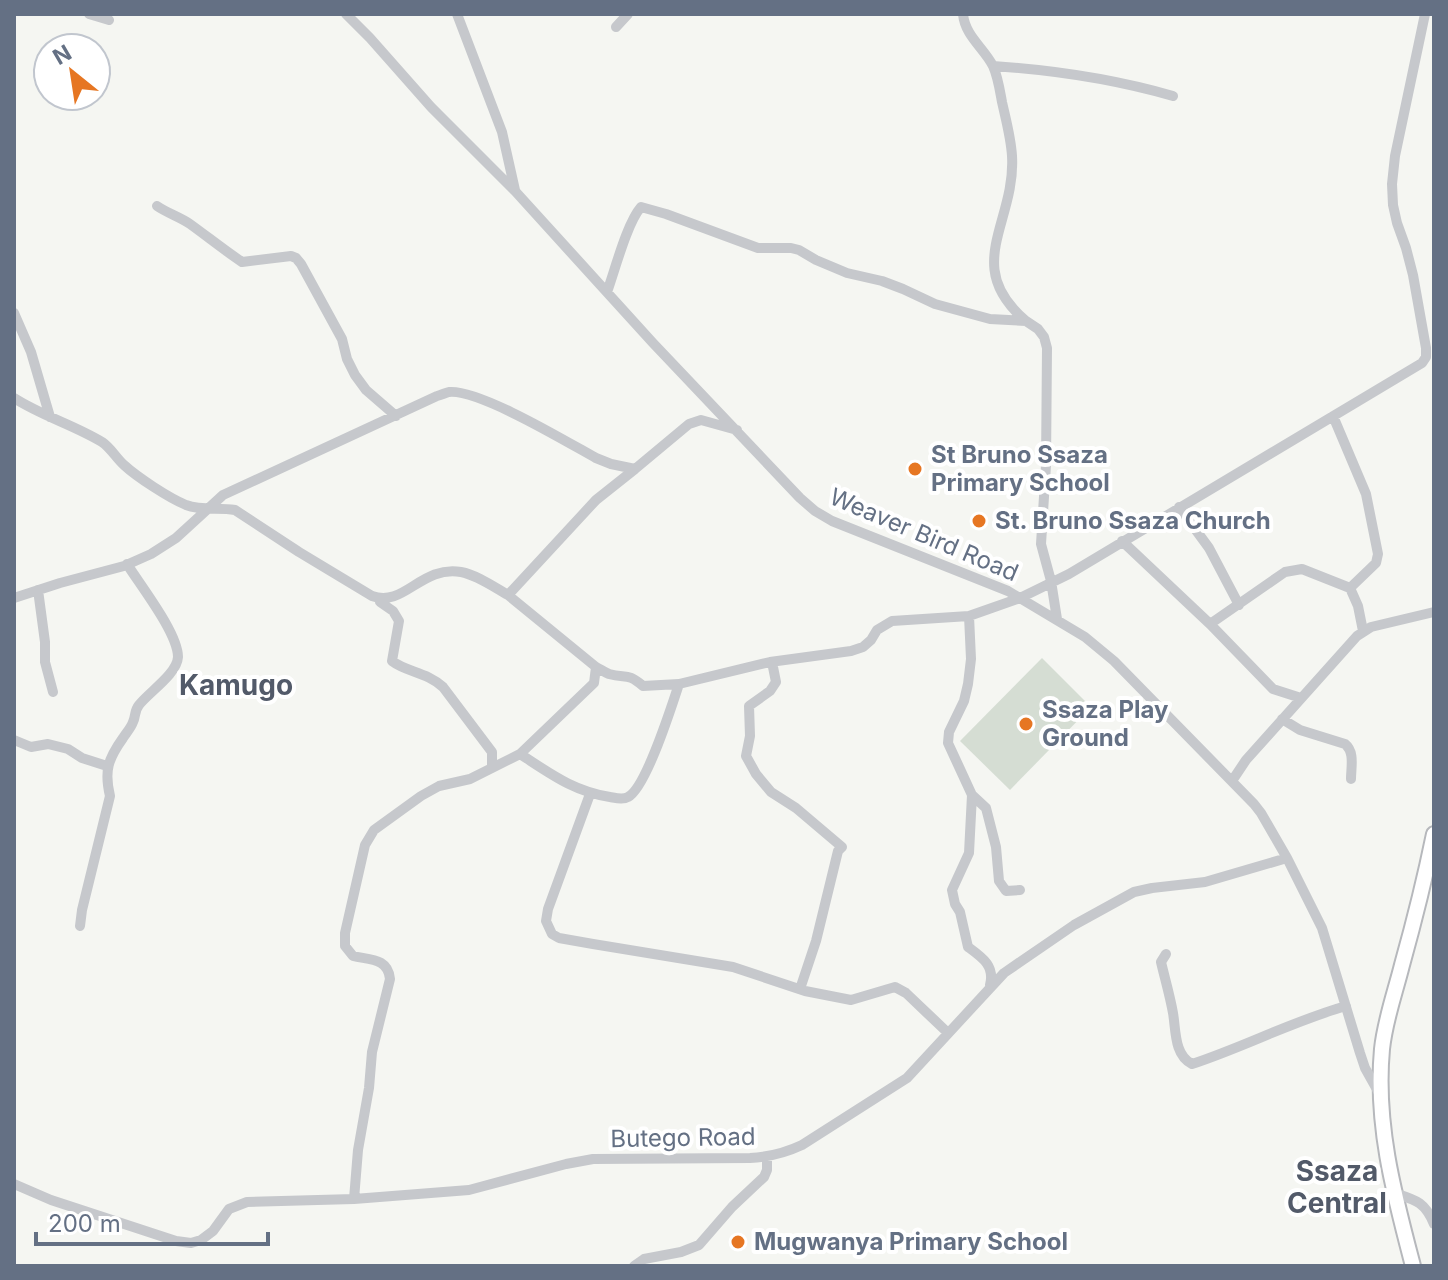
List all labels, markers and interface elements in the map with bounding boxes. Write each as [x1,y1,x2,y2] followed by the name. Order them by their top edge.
[32,32,112,112] north arrow
[48,39,76,70] text: N
[931,440,1110,497] place label: St Bruno Ssaza Primary School
[906,460,924,478] marker: St Bruno Ssaza Primary School
[826,482,1023,587] street label: Weaver Bird Road
[995,506,1271,535] place label: St. Bruno Ssaza Church
[970,512,988,530] marker: St. Bruno Ssaza Church
[179,668,293,702] district label: Kamugo
[1042,695,1169,752] place label: Ssaza Play Ground
[1017,715,1035,733] marker: Ssaza Play Ground
[610,1122,756,1153] street label: Butego Road
[1287,1154,1387,1220] district label: Ssaza Central
[36,1196,268,1246] scale bar
[48,1209,121,1238] text: 200 m
[754,1227,1068,1256] place label: Mugwanya Primary School
[729,1233,747,1251] marker: Mugwanya Primary School

